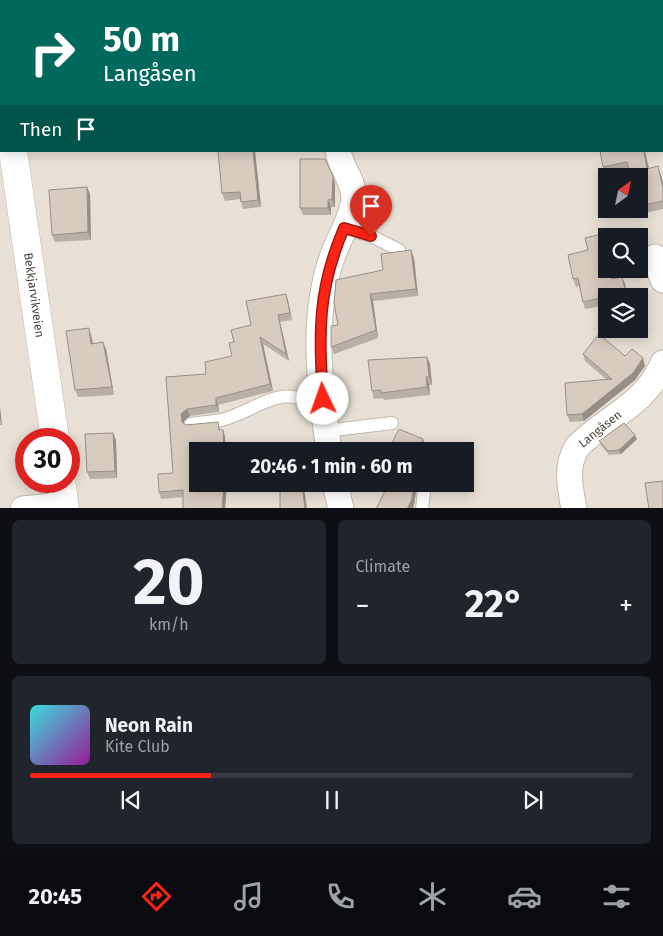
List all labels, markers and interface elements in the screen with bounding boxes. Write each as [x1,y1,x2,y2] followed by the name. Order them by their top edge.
[103,18,180,60] text: 50 m
[20,20,85,85] icon: right
[103,60,197,87] text: Langåsen
[72,115,100,143] icon: arrive
[20,118,62,141] text: Then
[598,168,648,218] north arrow
[598,168,648,338] map controls
[350,185,392,236] pin
[357,192,385,220] icon: arrive
[598,228,648,278] button: search
[21,252,47,338] street label: Bekkjarvikveien
[598,288,648,338] button: layers
[296,372,348,424] position arrow
[576,408,624,450] street label: Langåsen
[15,428,80,493] speed limit sign: 30
[250,455,413,478] text: 20:46 · 1 min · 60 m
[133,543,205,621] text: 20
[356,557,410,576] text: Climate
[465,581,524,627] text: 22°
[356,589,370,622] text: −
[619,589,633,622] text: +
[149,615,189,634] text: km/h
[105,714,193,737] text: Neon Rain
[105,737,170,756] text: Kite Club
[117,786,145,814] icon: previous
[318,786,346,814] icon: pause
[519,786,547,814] icon: next
[139,879,174,914] icon: directions
[231,879,266,914] icon: music
[323,879,358,914] icon: phone
[415,879,450,914] icon: climate
[507,879,542,914] icon: car
[599,879,634,914] icon: filters
[29,883,82,910] text: 20:45

